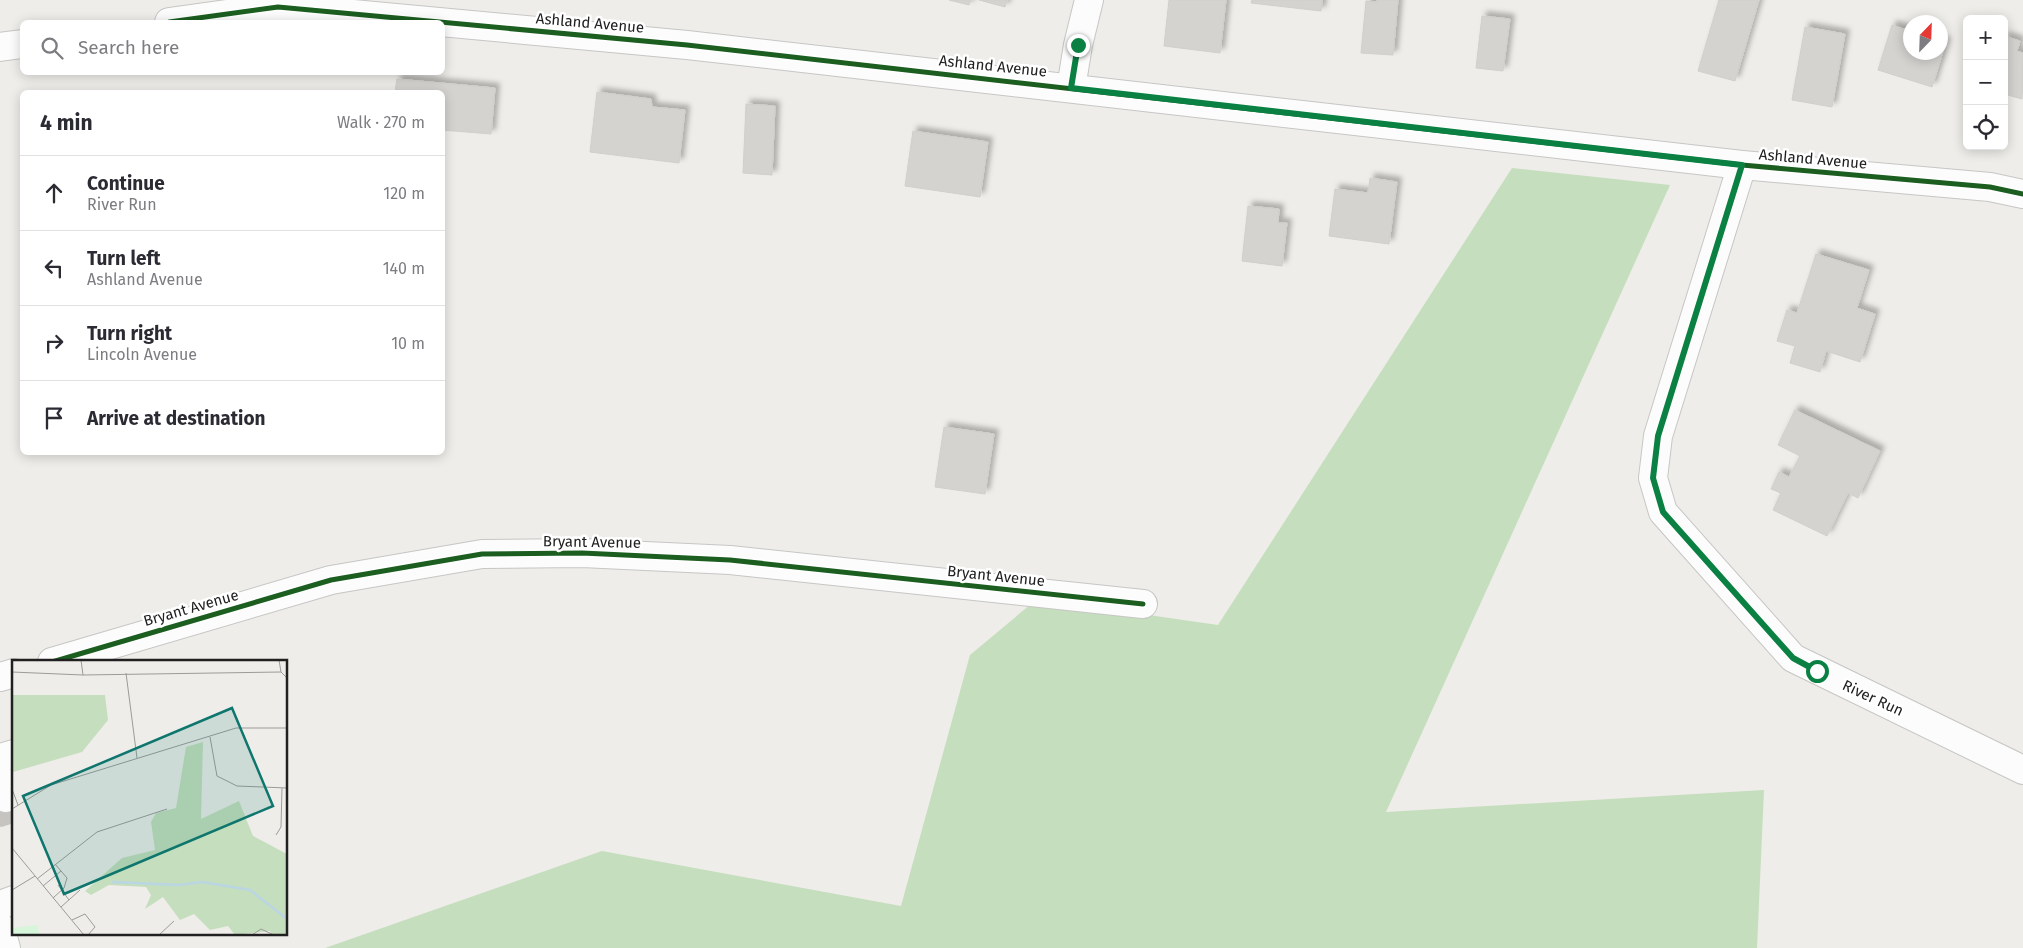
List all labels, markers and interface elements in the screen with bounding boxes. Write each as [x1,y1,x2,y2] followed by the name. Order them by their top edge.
[535,9,645,37] street label: Ashland Avenue
[1903,15,1948,60] north arrow
[1963,15,2008,150] map controls
[1963,15,2008,60] button: +
[20,20,445,75] search box
[38,34,66,62] icon: search
[1067,34,1090,57] route end
[78,36,179,59] text: Search here
[938,51,1048,81] street label: Ashland Avenue
[1963,60,2008,105] button: −
[1963,105,2008,150] button: locate
[40,110,93,136] text: 4 min
[337,113,425,132] text: Walk · 270 m
[1758,145,1868,173] street label: Ashland Avenue
[87,172,165,195] text: Continue
[40,179,68,207] icon: ahead
[383,184,425,203] text: 120 m
[87,195,157,214] text: River Run
[87,247,161,270] text: Turn left
[40,254,68,282] icon: left
[383,259,425,278] text: 140 m
[87,270,203,289] text: Ashland Avenue
[87,322,172,345] text: Turn right
[40,329,68,357] icon: right
[391,334,425,353] text: 10 m
[87,345,197,364] text: Lincoln Avenue
[40,404,68,432] icon: arrive
[87,407,266,430] text: Arrive at destination
[543,532,641,552] street label: Bryant Avenue
[946,562,1046,590] street label: Bryant Avenue
[141,586,241,630] street label: Bryant Avenue
[12,660,288,936] inset map
[1806,660,1829,683] route start
[1840,676,1906,720] street label: River Run

